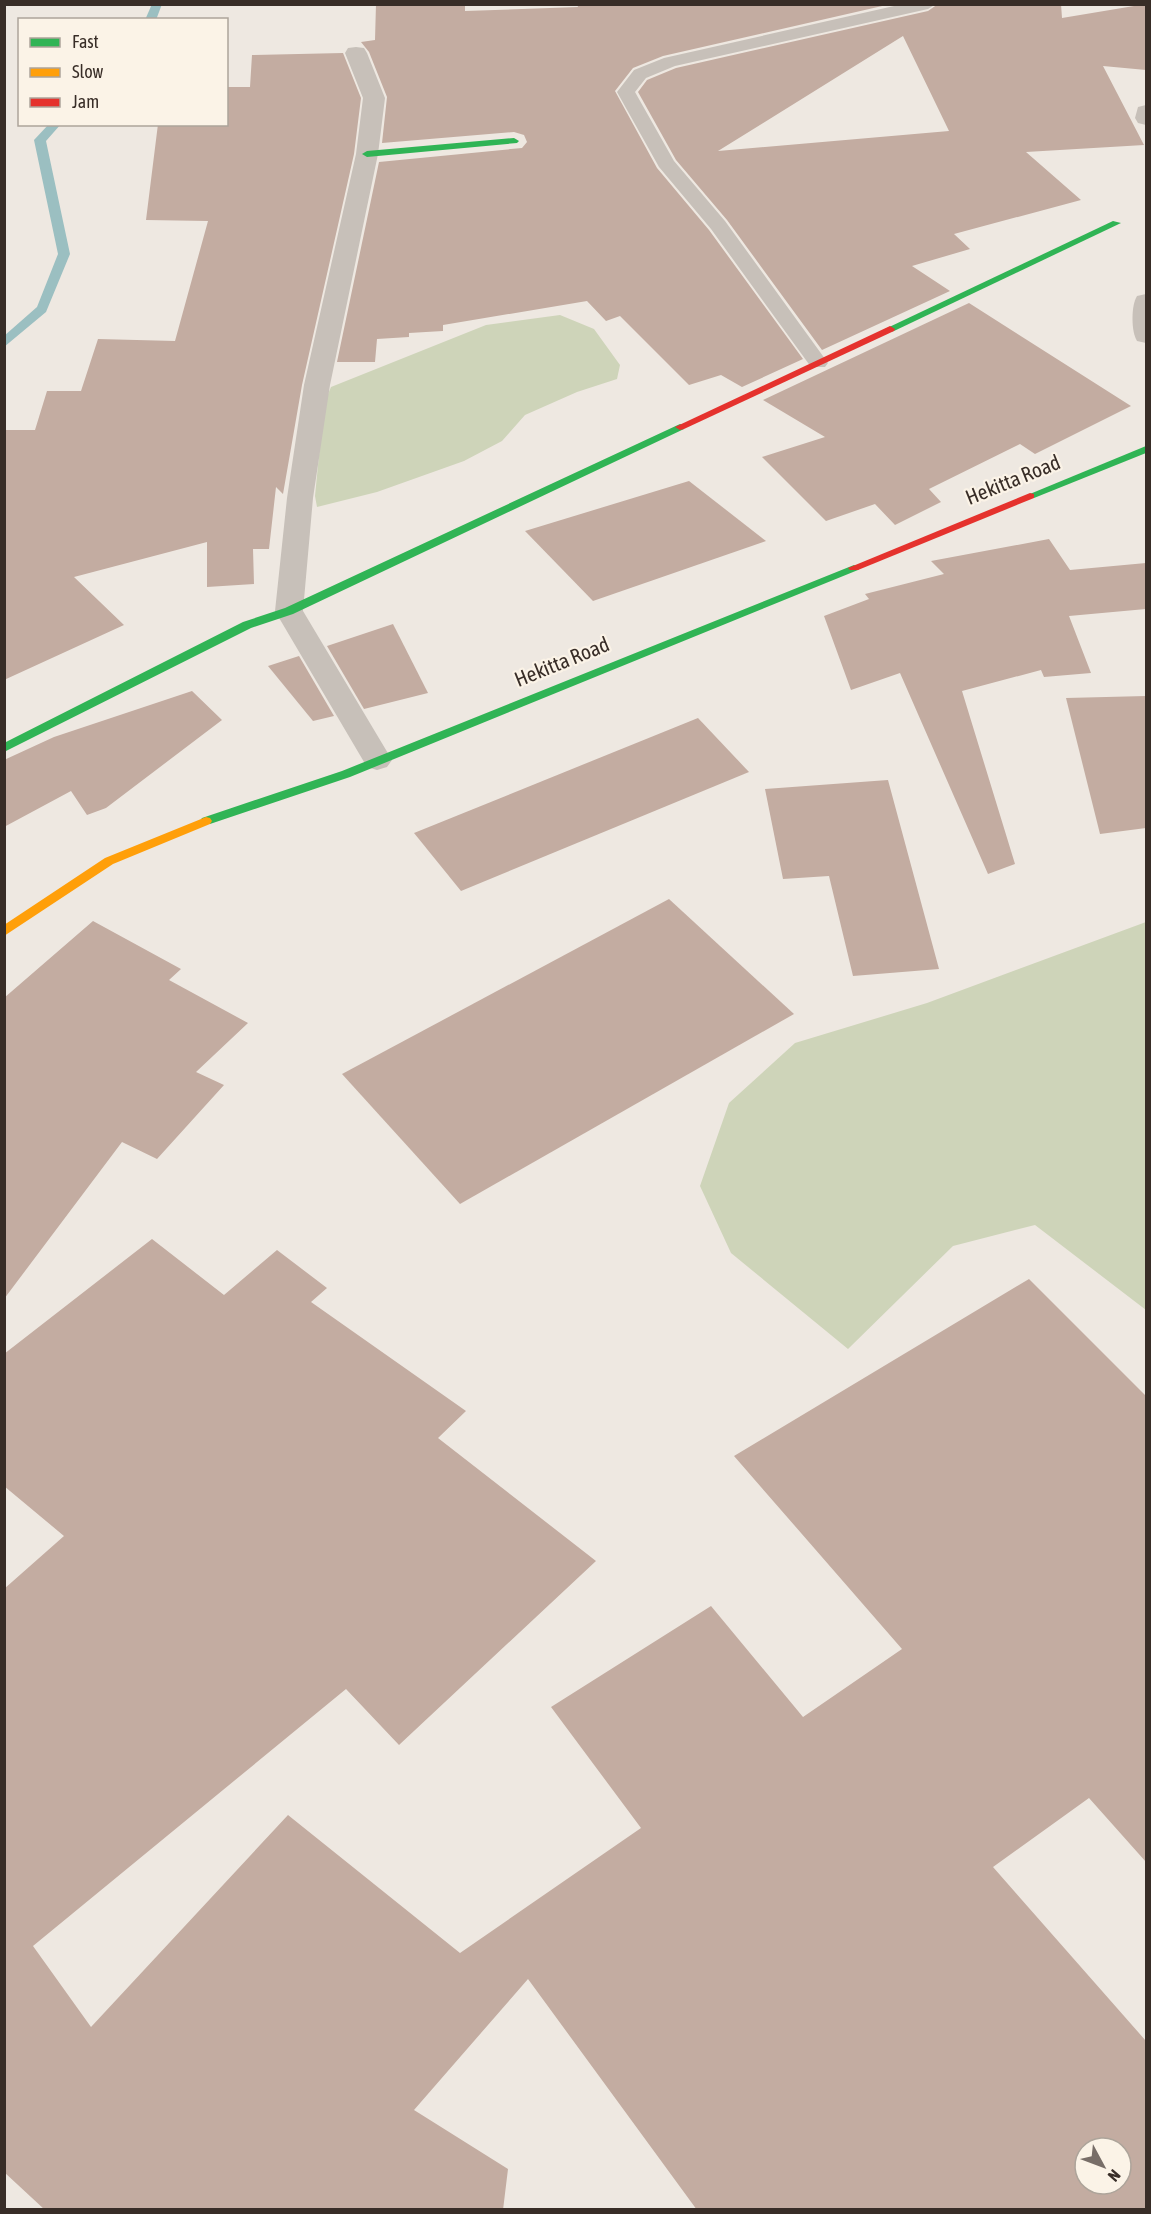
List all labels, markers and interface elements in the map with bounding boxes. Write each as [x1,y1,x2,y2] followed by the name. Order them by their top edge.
[18,18,228,126] legend
[72,31,99,52] text: Fast
[72,61,103,82] text: Slow
[72,91,99,112] text: Jam
[962,449,1063,509] street label: Hekitta Road
[511,631,612,691] street label: Hekitta Road
[1073,2136,1133,2196] north arrow
[1104,2166,1124,2185] text: N

